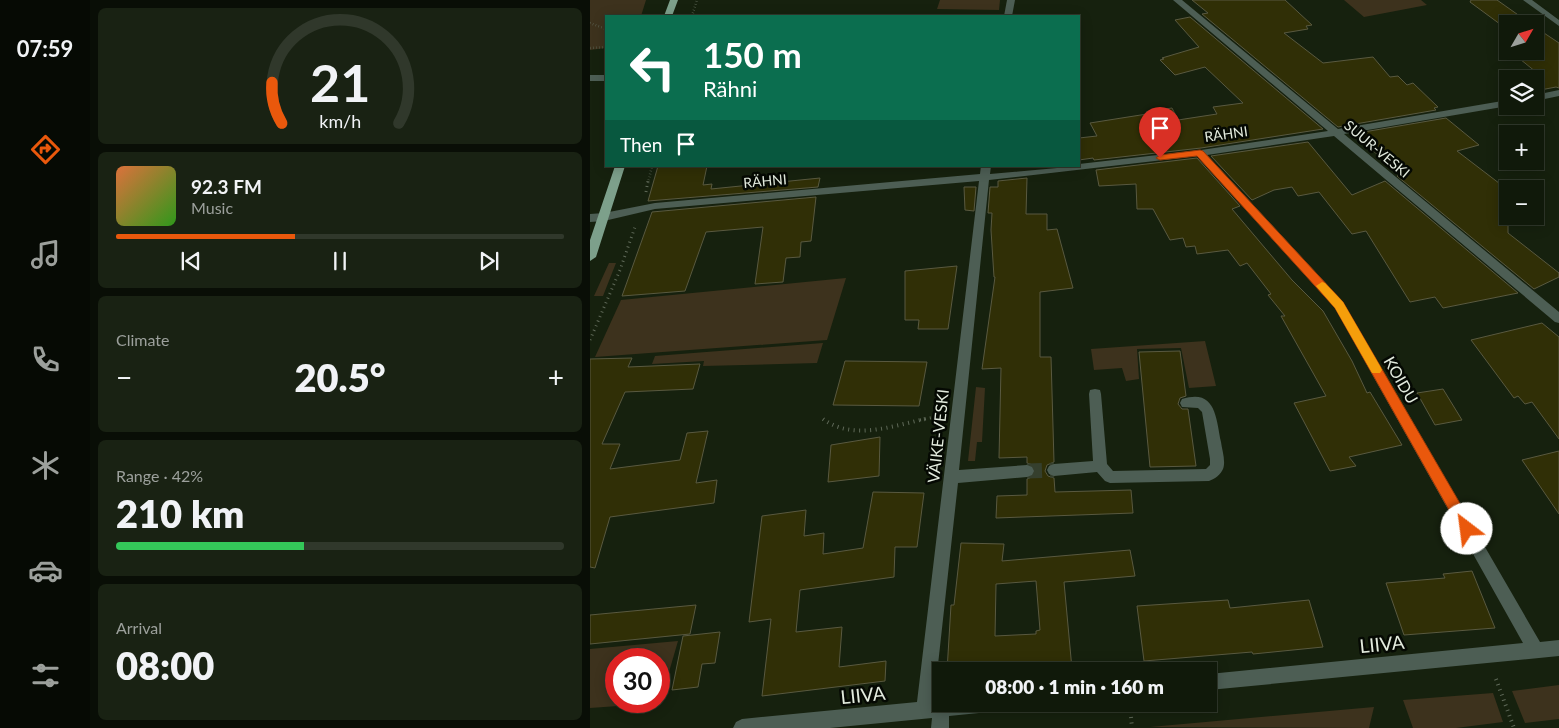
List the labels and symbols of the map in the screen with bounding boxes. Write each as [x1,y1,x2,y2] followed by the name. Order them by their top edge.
[1499,15,1544,60] north arrow
[1139,107,1181,158] pin
[1341,116,1413,181] street label: SUUR-VESKI
[1203,122,1249,145] street label: RÄHNI
[743,170,787,191] street label: RÄHNI
[1380,353,1422,407] street label: KOIDU
[923,388,952,484] street label: VÄIKE-VESKI
[1440,502,1492,554] position arrow
[1358,630,1406,657] street label: LIIVA
[605,648,670,713] speed limit sign: 30
[839,681,887,708] street label: LIIVA

